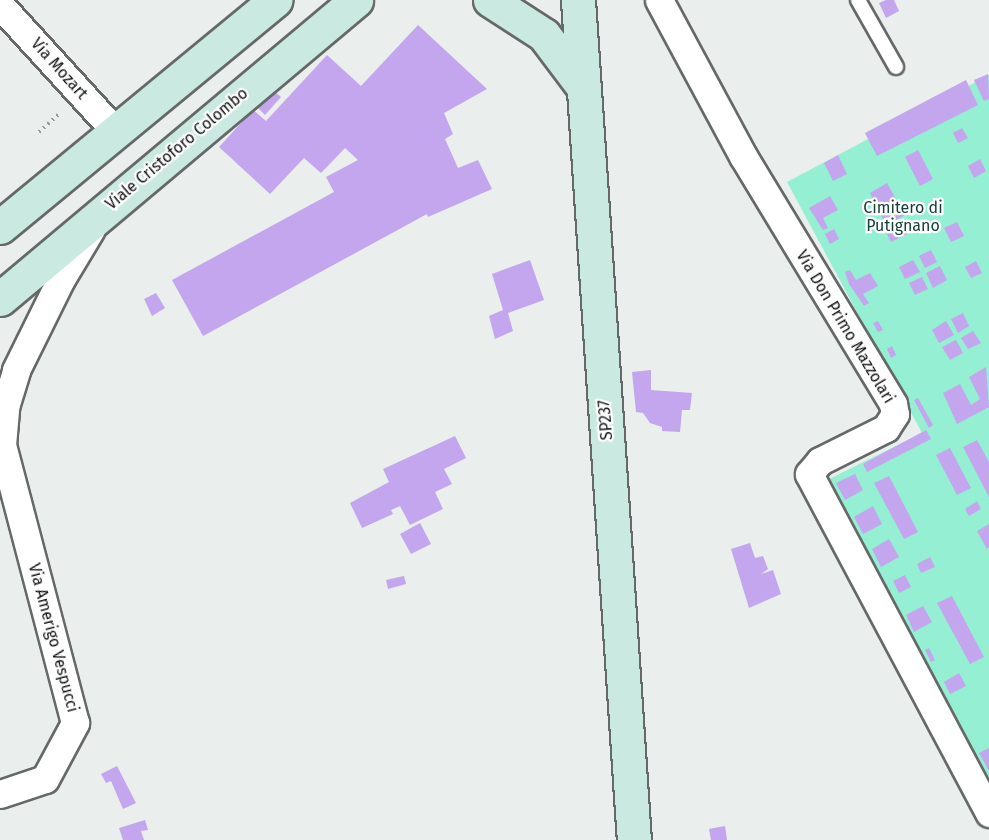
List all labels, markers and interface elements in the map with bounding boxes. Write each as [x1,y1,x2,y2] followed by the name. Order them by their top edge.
[27,35,91,103] street label: Via Mozart
[102,84,252,214] street label: Viale Cristoforo Colombo
[863,198,943,236] park label: Cimitero di Putignano
[792,247,898,407] street label: Via Don Primo Mazzolari
[595,399,617,441] street label: SP237
[24,561,82,715] street label: Via Amerigo Vespucci

